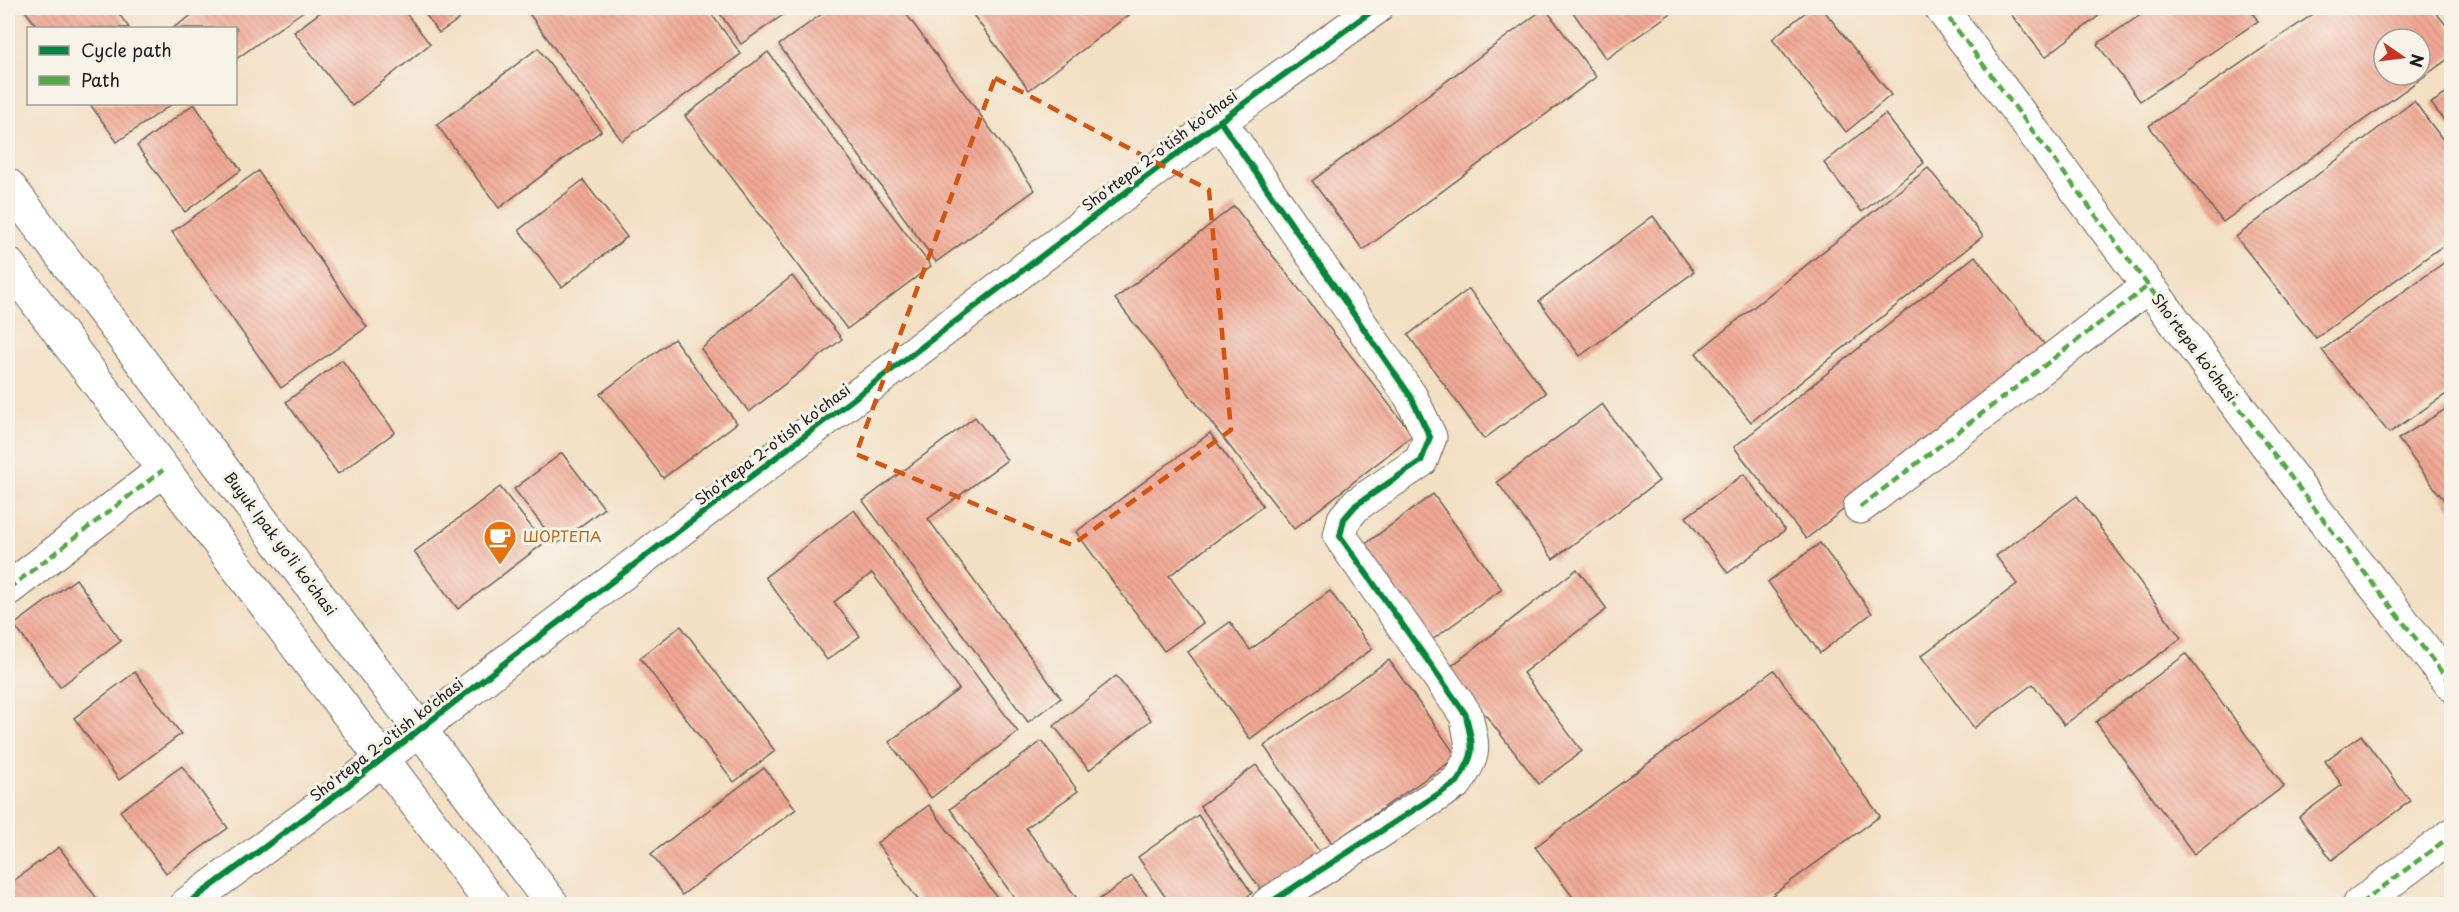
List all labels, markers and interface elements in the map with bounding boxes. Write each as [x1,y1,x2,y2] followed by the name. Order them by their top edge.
[27,27,237,105] legend
[2372,27,2432,87] north arrow
[81,36,172,63] text: Cycle path
[2404,52,2431,70] text: N
[81,66,120,93] text: Path
[1076,84,1242,216] street label: Sho'rtepa 2-o'tish ko'chasi
[2147,288,2244,406] street label: Sho'rtepa ko'chasi
[689,378,855,510] street label: Sho'rtepa 2-o'tish ko'chasi
[219,466,343,620] street label: Buyuk Ipak yo'li ko'chasi
[482,519,518,566] cafe icon: ШОРТЕПА
[523,524,602,547] place label: ШОРТЕПА
[304,671,468,806] street label: Sho'rtepa 2-o'tish ko'chasi

